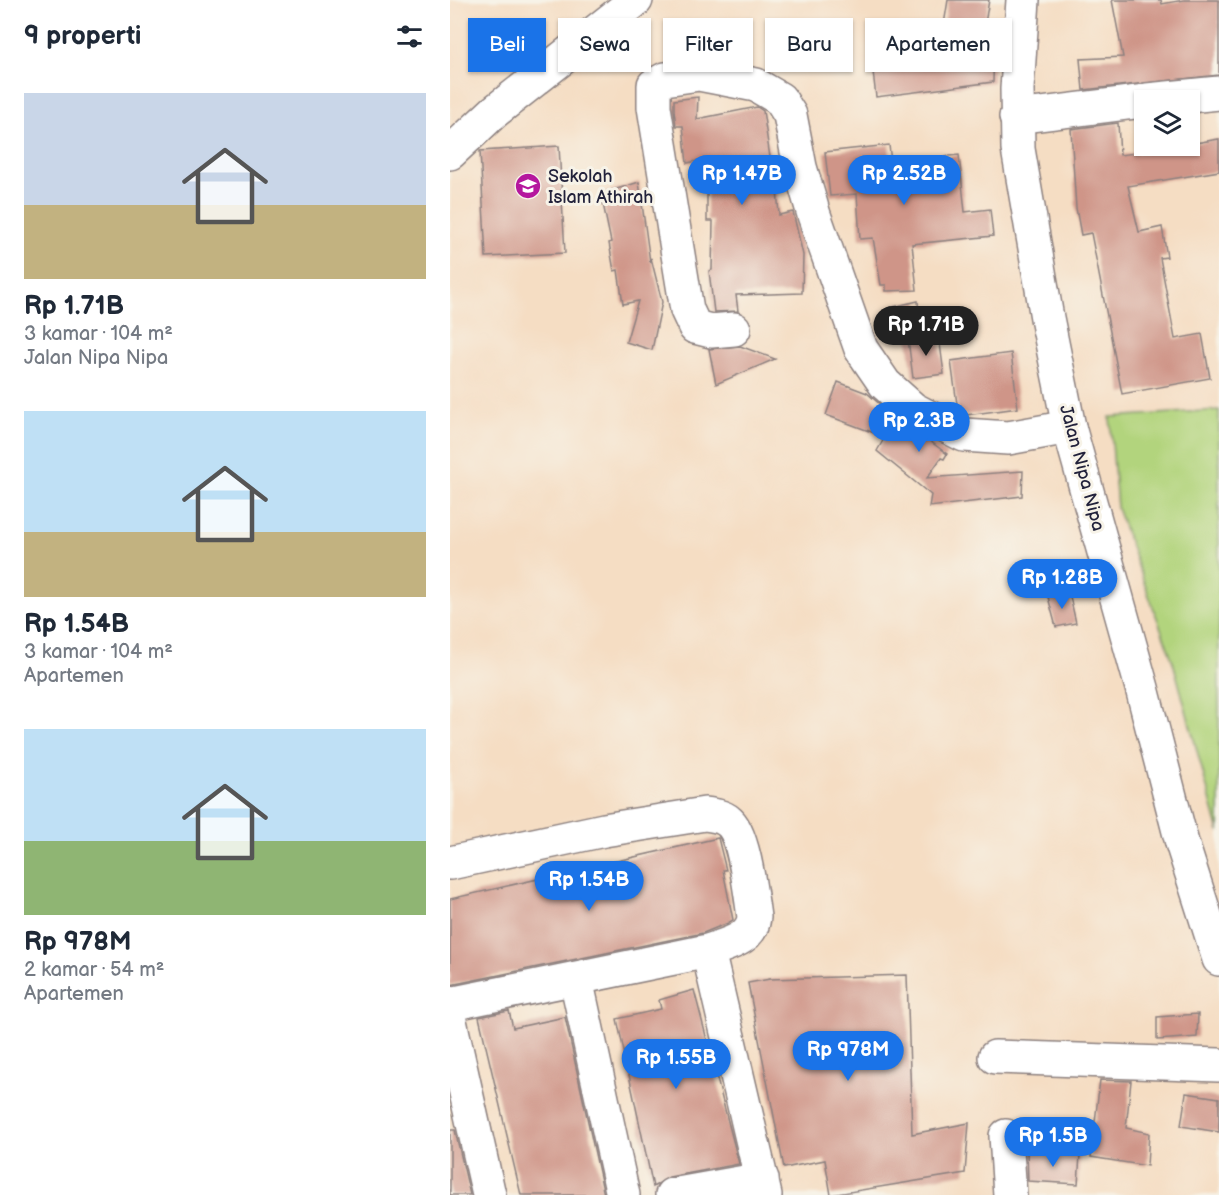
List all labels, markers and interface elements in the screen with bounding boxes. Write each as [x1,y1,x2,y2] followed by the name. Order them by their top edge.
[468,18,546,72] chip: Beli
[558,18,651,72] chip: Sewa
[663,18,753,72] chip: Filter
[765,18,853,72] chip: Baru
[865,18,1012,72] chip: Apartemen
[393,20,426,53] icon: filters
[24,21,141,52] text: 9 properti
[1134,90,1200,156] map controls
[1134,90,1200,156] button: layers
[171,132,279,240] icon: home
[680,155,804,206] pin: Rp 1.47B
[842,155,966,206] pin: Rp 2.52B
[702,162,782,186] text: Rp 1.47B
[862,162,946,186] text: Rp 2.52B
[548,166,653,208] place label: Sekolah Islam Athirah
[513,171,543,201] school or university icon: Sekolah Islam Athirah
[24,291,124,322] text: Rp 1.71B
[864,306,988,357] pin: Rp 1.71B
[888,313,964,337] text: Rp 1.71B
[24,322,173,346] text: 3 kamar · 104 m²
[24,346,168,370] text: Jalan Nipa Nipa
[864,402,974,453] pin: Rp 2.3B
[1055,403,1109,533] street label: Jalan Nipa Nipa
[883,409,955,433] text: Rp 2.3B
[171,450,279,558] icon: home
[1000,559,1124,610] pin: Rp 1.28B
[1021,566,1103,590] text: Rp 1.28B
[24,609,129,640] text: Rp 1.54B
[24,640,173,664] text: 3 kamar · 104 m²
[24,664,124,688] text: Apartemen
[171,768,279,876] icon: home
[527,861,651,912] pin: Rp 1.54B
[549,868,629,892] text: Rp 1.54B
[24,927,131,958] text: Rp 978M
[24,958,164,982] text: 2 kamar · 54 m²
[24,982,124,1006] text: Apartemen
[793,1031,903,1082] pin: Rp 978M
[807,1038,889,1062] text: Rp 978M
[614,1039,738,1090] pin: Rp 1.55B
[636,1046,716,1070] text: Rp 1.55B
[998,1117,1108,1168] pin: Rp 1.5B
[1018,1124,1088,1148] text: Rp 1.5B

